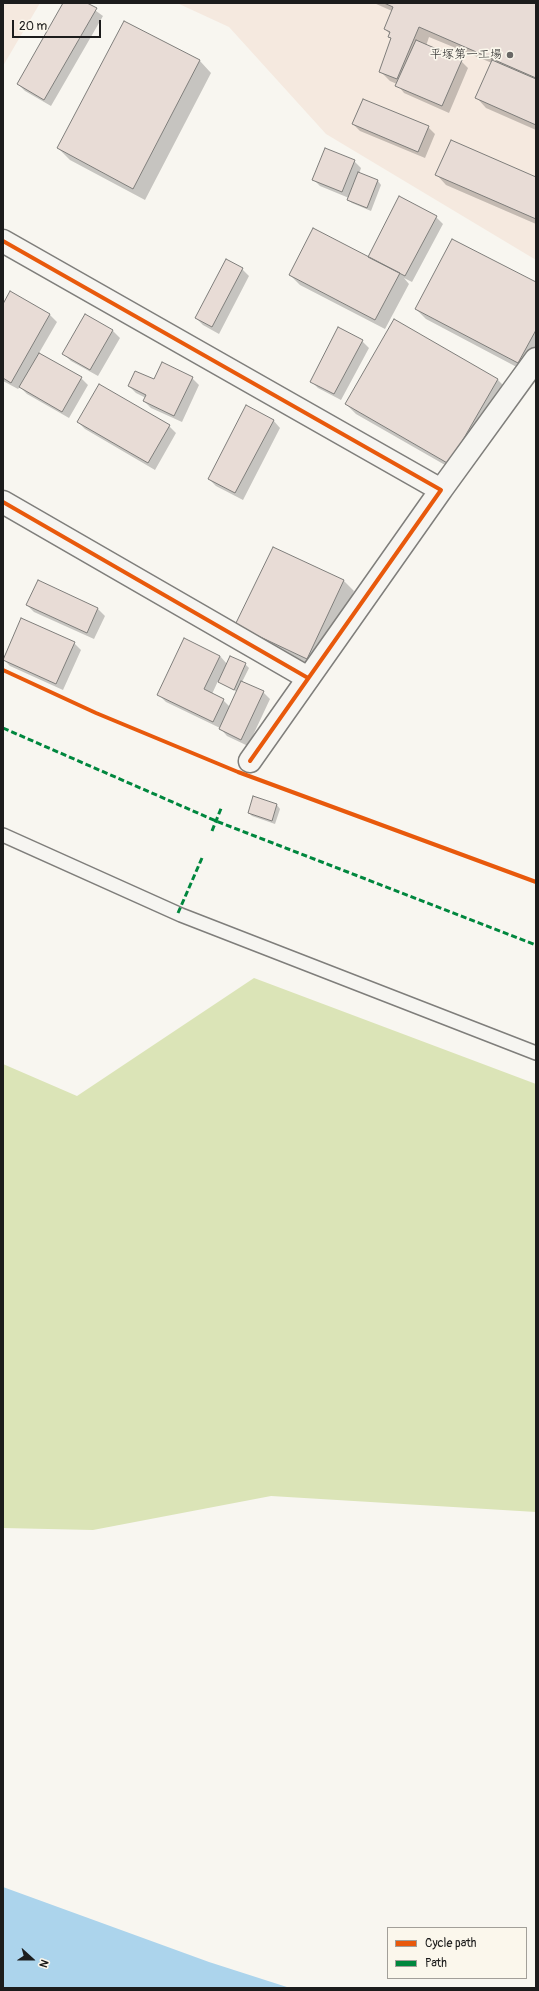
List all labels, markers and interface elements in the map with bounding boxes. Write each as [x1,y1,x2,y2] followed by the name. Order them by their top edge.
[14,12,103,38] scale bar
[19,19,47,34] text: 20 m
[430,48,502,62] place label: 平塚第一工場
[505,50,515,60] marker: 平塚第一工場
[387,1927,527,1979] legend
[425,1936,476,1951] text: Cycle path
[12,1939,52,1979] north arrow
[425,1956,447,1971] text: Path
[36,1958,51,1969] text: N

